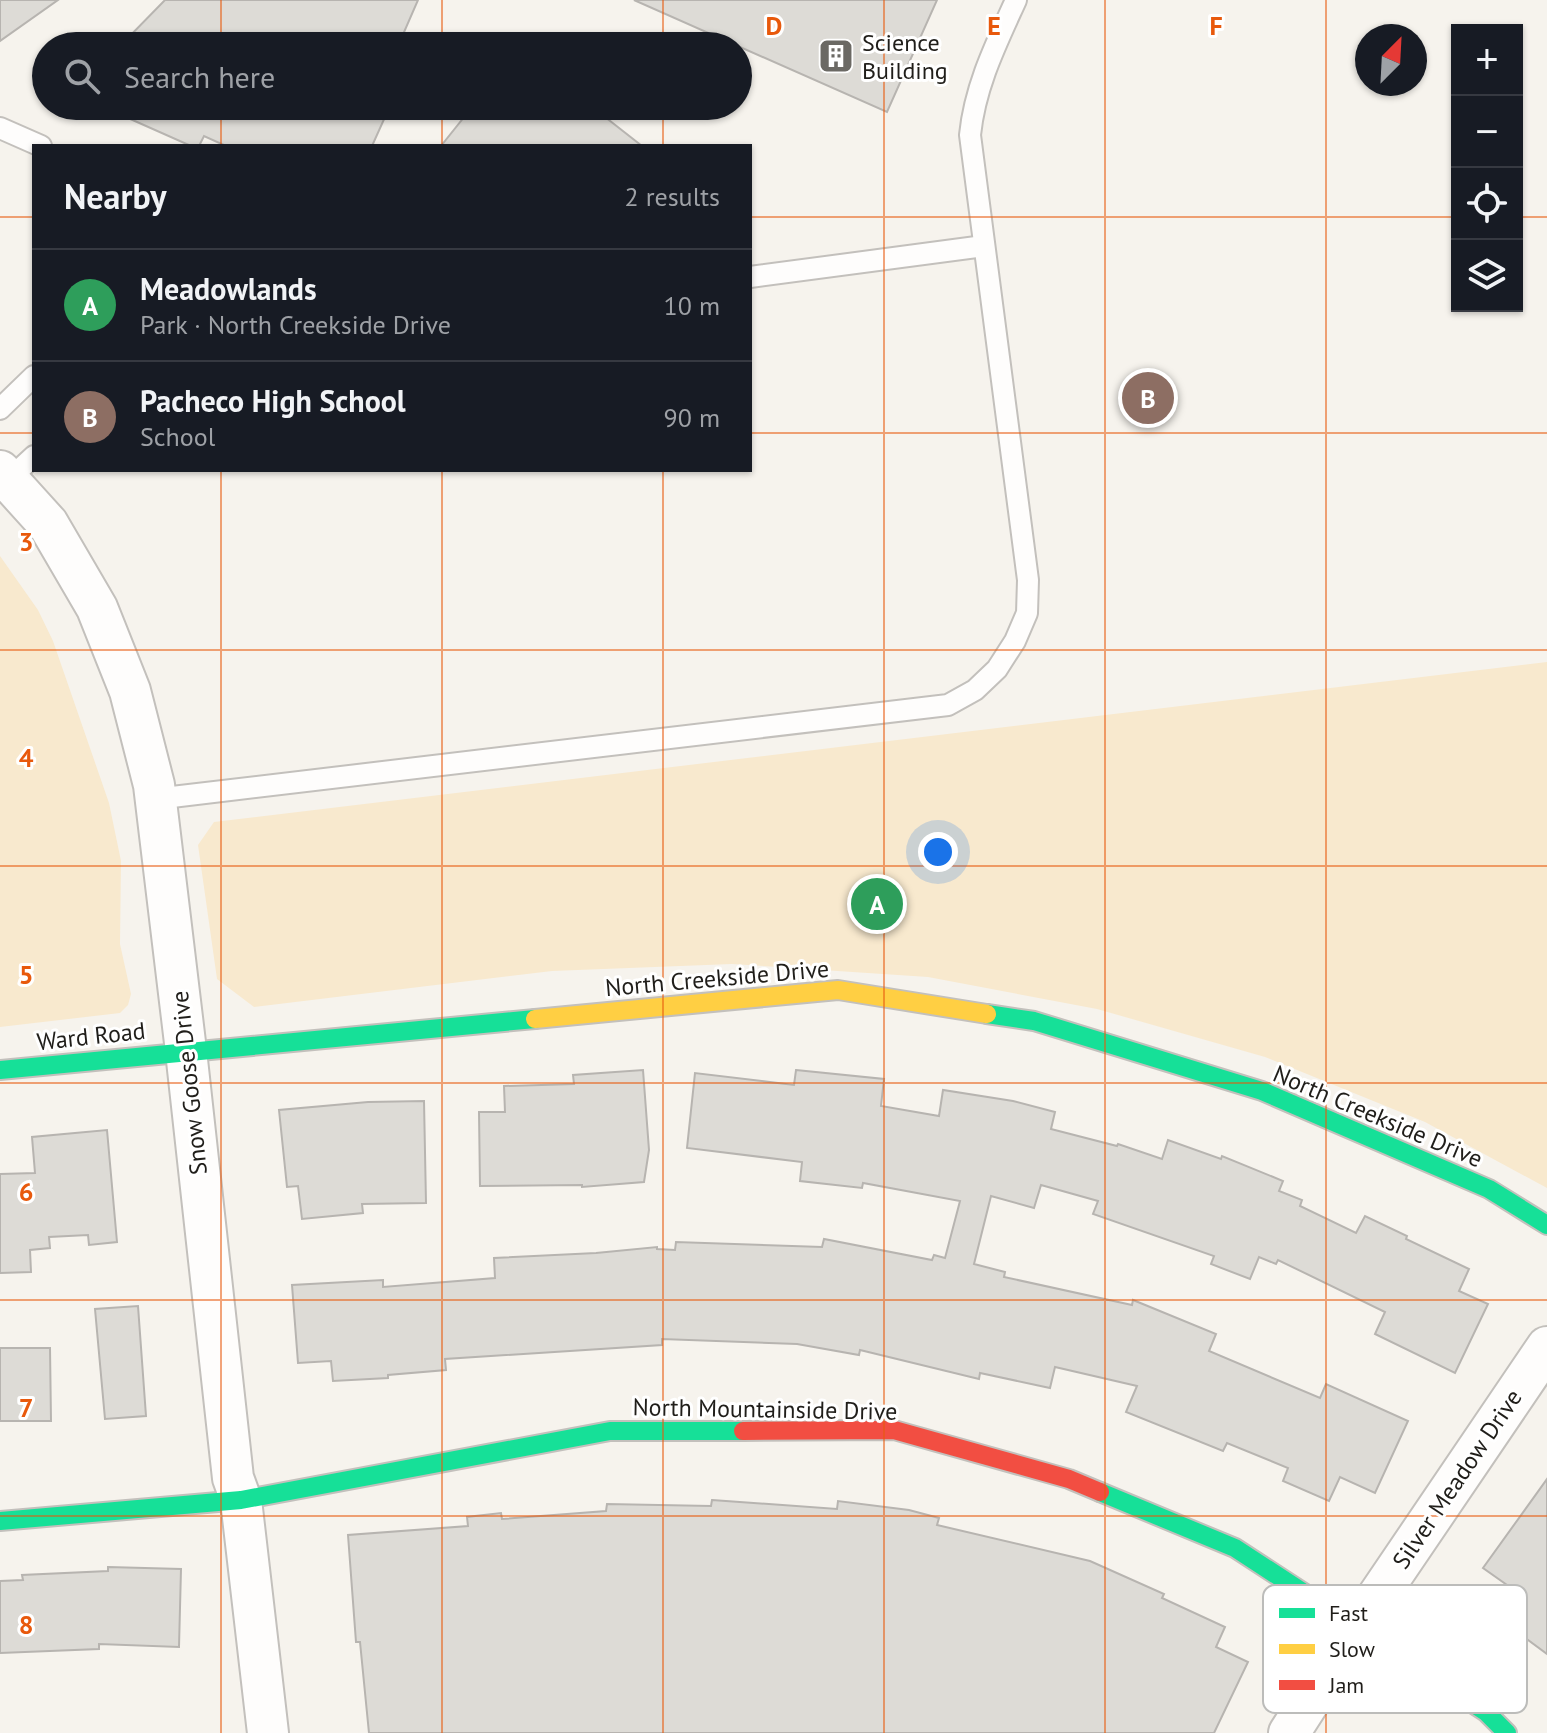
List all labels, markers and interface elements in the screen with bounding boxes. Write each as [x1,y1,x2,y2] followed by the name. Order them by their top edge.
[766,9,782,42] text: D
[987,9,1001,42] text: E
[1209,9,1223,42] text: F
[1355,24,1427,96] north arrow
[1451,24,1523,312] map controls
[1451,24,1523,96] button: +
[862,27,948,86] place label: Science Building
[32,32,752,120] search box
[817,37,855,75] building icon: Science Building
[60,54,104,98] icon: search
[124,57,275,96] text: Search here
[1451,96,1523,168] button: −
[1451,168,1523,240] button: locate
[64,174,166,218] text: Nearby
[625,180,720,213] text: 2 results
[1451,240,1523,312] button: layers
[140,269,317,308] text: Meadowlands
[82,289,98,322] text: A
[664,289,720,322] text: 10 m
[140,308,451,341] text: Park · North Creekside Drive
[1122,368,1174,428] pin: B
[140,381,406,420] text: Pacheco High School
[82,401,98,434] text: B
[664,401,720,434] text: 90 m
[140,420,215,453] text: School
[19,525,33,558] text: 3
[19,741,34,774] text: 4
[918,832,958,872] your location
[851,874,903,934] pin: A
[604,953,830,1003] street label: North Creekside Drive
[19,958,33,991] text: 5
[164,989,214,1177] street label: Snow Goose Drive
[35,1015,147,1057] street label: Ward Road
[1269,1058,1487,1174] street label: North Creekside Drive
[19,1175,33,1208] text: 6
[1385,1383,1529,1575] street label: Silver Meadow Drive
[19,1391,33,1424] text: 7
[632,1391,898,1427] street label: North Mountainside Drive
[1263,1585,1527,1713] legend
[1329,1599,1369,1627] text: Fast
[19,1608,33,1641] text: 8
[1329,1635,1375,1663] text: Slow
[1328,1671,1364,1699] text: Jam

